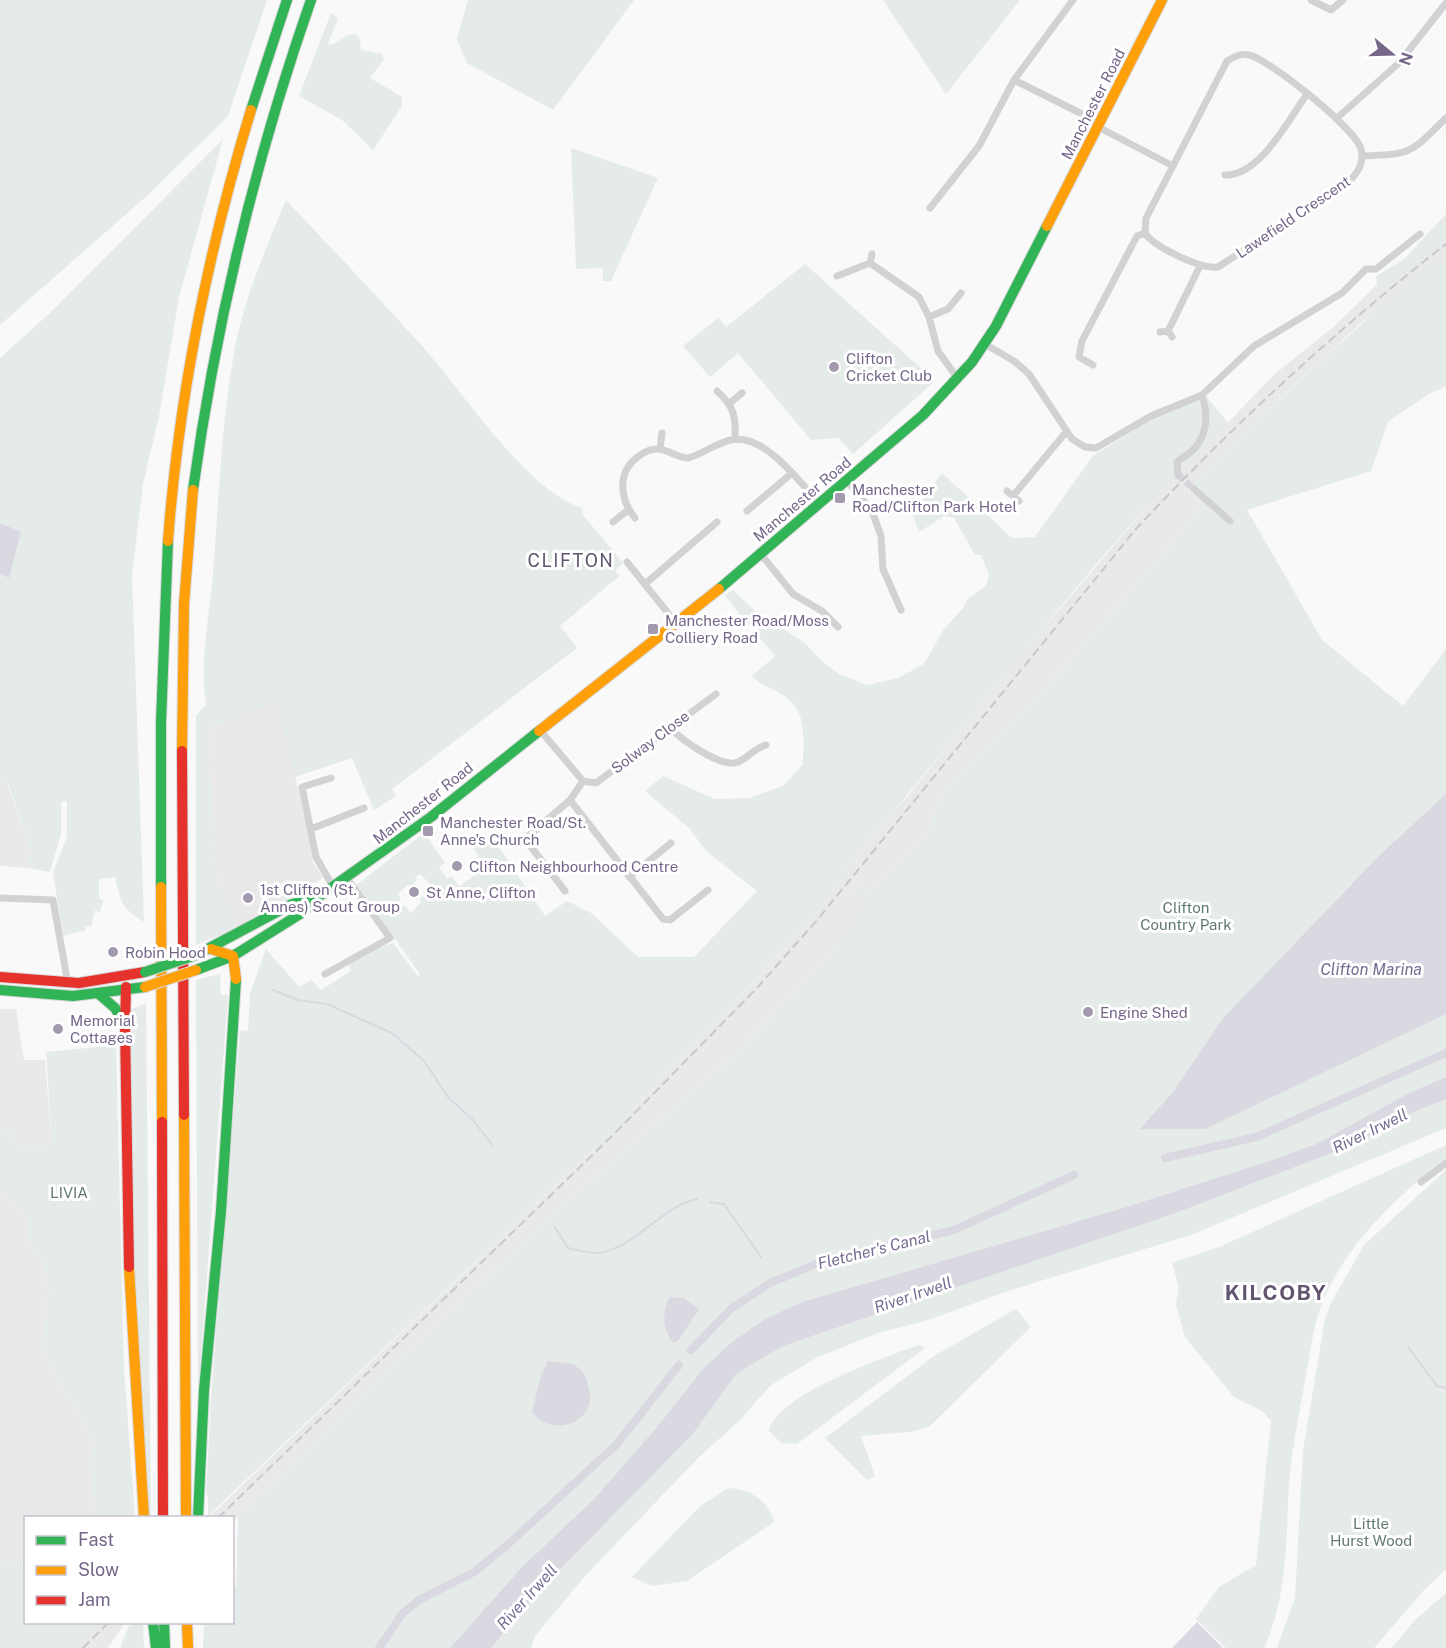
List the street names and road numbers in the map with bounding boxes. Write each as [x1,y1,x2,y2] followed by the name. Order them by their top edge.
[1058,46,1128,162] street label: Manchester Road
[1233,172,1353,261] street label: Lawefield Crescent
[750,453,854,545] street label: Manchester Road
[608,707,692,777] street label: Solway Close
[370,759,476,847] street label: Manchester Road

